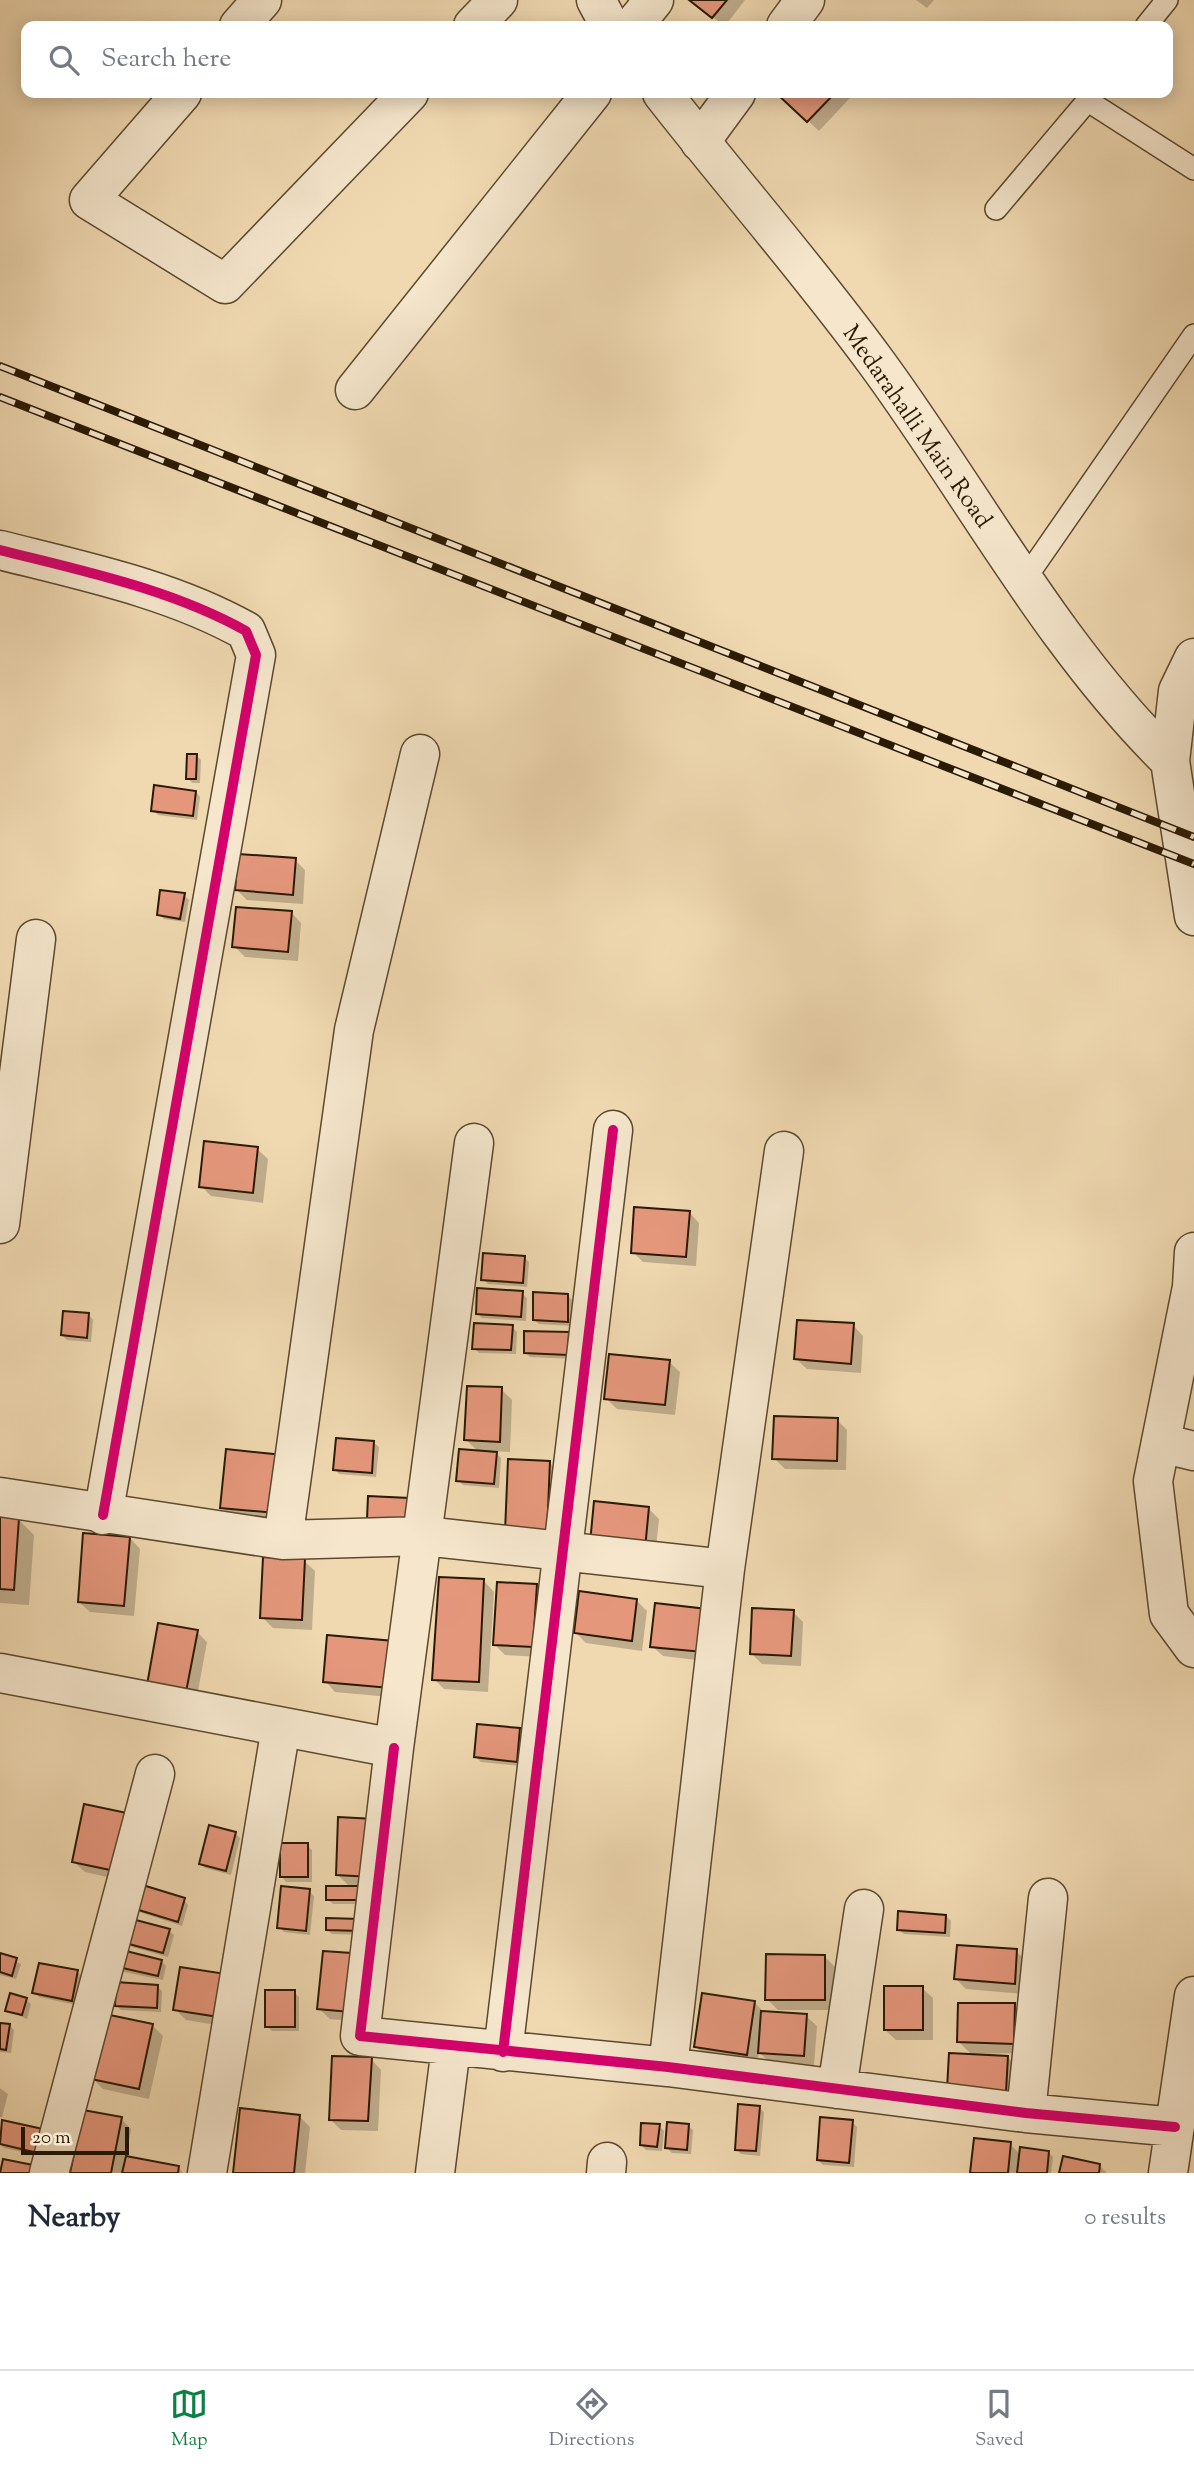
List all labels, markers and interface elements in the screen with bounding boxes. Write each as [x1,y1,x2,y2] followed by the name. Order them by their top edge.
[21,21,1173,98] search box
[45,41,83,79] icon: search
[101,41,231,78] text: Search here
[833,319,1000,536] street label: Medarahalli Main Road
[21,2124,130,2156] scale bar
[32,2125,71,2152] text: 20 m
[28,2197,120,2240] text: Nearby
[1084,2202,1166,2235] text: 0 results
[170,2385,208,2454] tab: Map
[549,2385,634,2454] tab: Directions
[975,2385,1024,2454] tab: Saved

